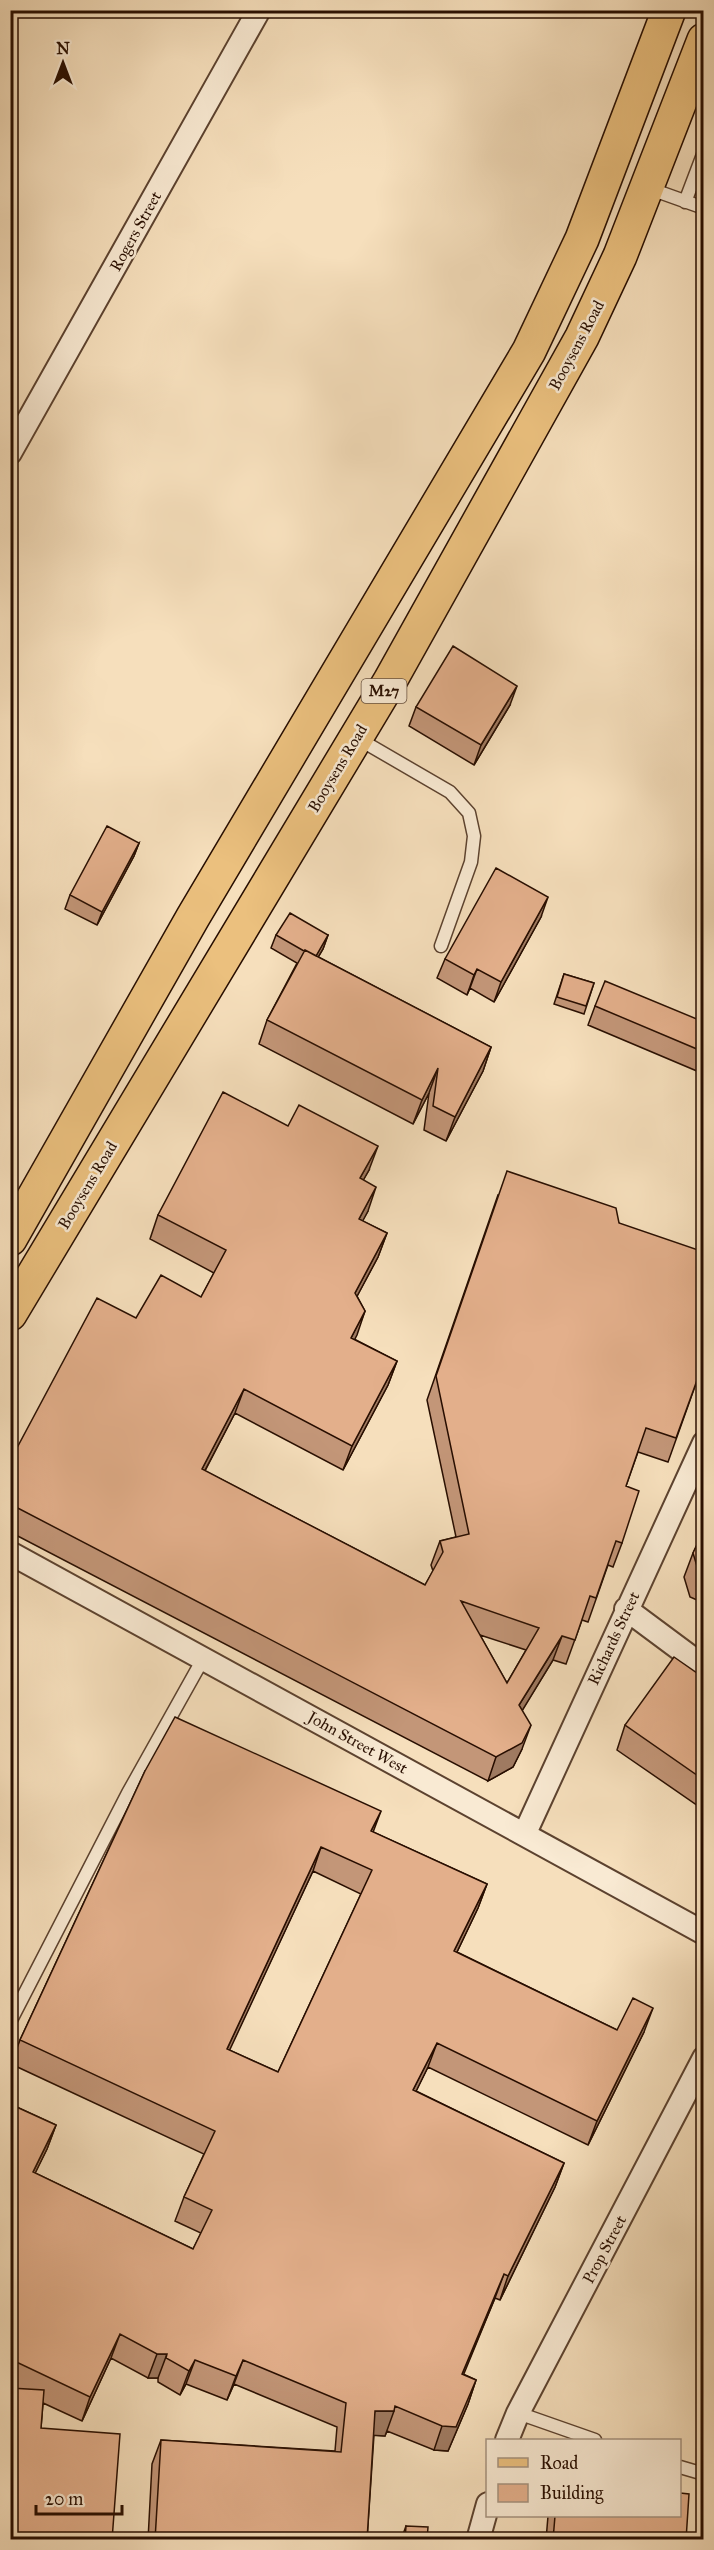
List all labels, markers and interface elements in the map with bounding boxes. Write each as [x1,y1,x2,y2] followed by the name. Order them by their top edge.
[33,33,93,93] north arrow
[56,39,70,58] text: N
[106,188,166,275] street label: Rogers Street
[545,297,608,393] street label: Booysens Road
[362,679,406,703] road number: M27
[304,721,371,816] street label: Booysens Road
[54,1138,121,1233] street label: Booysens Road
[584,1588,644,1688] street label: Richards Street
[302,1706,411,1779] street label: John Street West
[579,2212,630,2287] street label: Prop Street
[486,2439,681,2517] legend
[540,2452,578,2474] text: Road
[36,2478,122,2516] scale bar
[540,2482,604,2505] text: Building
[45,2488,83,2510] text: 20 m

